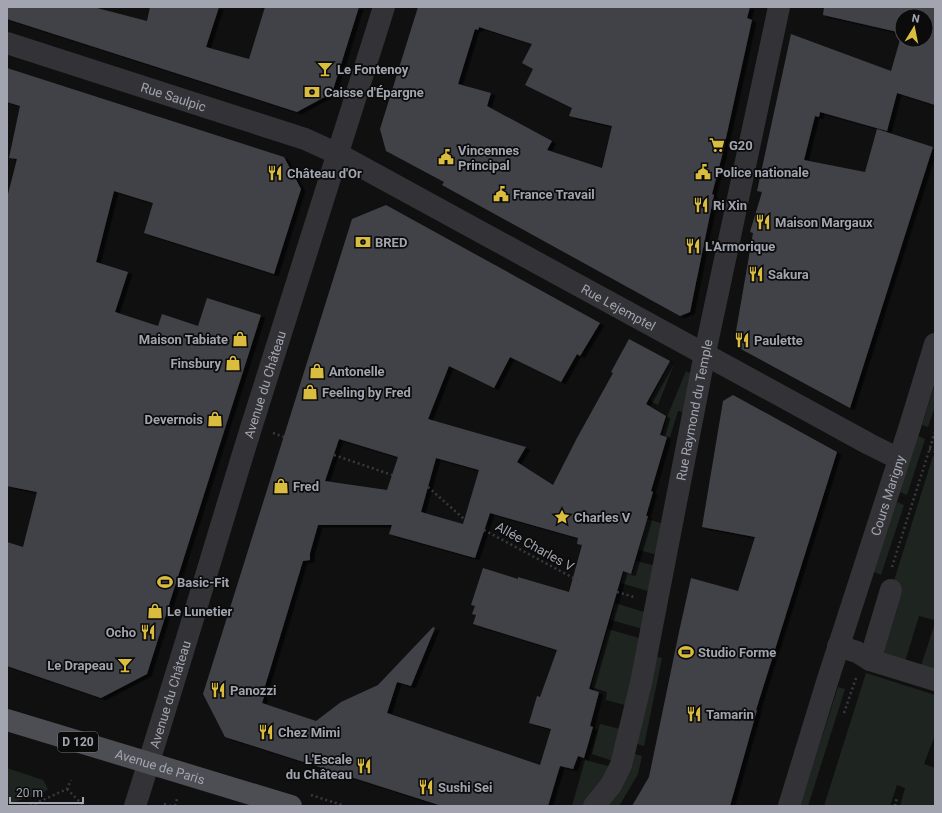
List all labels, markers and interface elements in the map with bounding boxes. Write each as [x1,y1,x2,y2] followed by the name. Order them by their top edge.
[894,8,934,48] north arrow
[911,12,921,26] text: N
[316,60,334,78] bar icon: Le Fontenoy
[337,62,409,77] place label: Le Fontenoy
[139,80,208,115] street label: Rue Saulpic
[303,83,321,101] bank icon: Caisse d'Épargne
[324,85,424,100] place label: Caisse d'Épargne
[708,136,726,154] supermarket icon: G20
[729,138,753,153] place label: G20
[458,143,520,173] place label: Vincennes Principal
[437,148,455,166] public building icon: Vincennes Principal
[694,163,712,181] public building icon: Police nationale
[266,164,284,182] restaurant icon: Château d'Or
[715,165,809,180] place label: Police nationale
[287,166,362,181] place label: Château d'Or
[492,185,510,203] public building icon: France Travail
[513,187,595,202] place label: France Travail
[692,196,710,214] restaurant icon: Ri Xin
[713,198,747,213] place label: Ri Xin
[754,213,772,231] restaurant icon: Maison Margaux
[775,215,873,230] place label: Maison Margaux
[354,233,372,251] bank icon: BRED
[375,235,407,250] place label: BRED
[684,237,702,255] restaurant icon: L'Armorique
[705,239,775,254] place label: L'Armorique
[747,265,765,283] restaurant icon: Sakura
[768,267,809,282] place label: Sakura
[579,281,658,334] street label: Rue Lejemptel
[241,329,289,440] street label: Avenue du Château
[231,330,249,348] shop icon: Maison Tabiate
[733,331,751,349] restaurant icon: Paulette
[139,332,228,347] place label: Maison Tabiate
[754,333,803,348] place label: Paulette
[673,338,716,482] street label: Rue Raymond du Temple
[224,354,242,372] shop icon: Finsbury
[170,356,221,371] place label: Finsbury
[308,362,326,380] shop icon: Antonelle
[329,364,385,379] place label: Antonelle
[301,383,319,401] shop icon: Feeling by Fred
[322,385,411,400] place label: Feeling by Fred
[206,410,224,428] shop icon: Devernois
[145,412,203,427] place label: Devernois
[868,453,908,538] street label: Cours Marigny
[272,477,290,495] shop icon: Fred
[293,479,319,494] place label: Fred
[553,508,571,526] place icon: Charles V
[574,510,631,525] place label: Charles V
[493,519,577,574] street label: Allée Charles V
[156,573,174,591] sports icon: Basic-Fit
[177,575,230,590] place label: Basic-Fit
[146,602,164,620] shop icon: Le Lunetier
[167,604,233,619] place label: Le Lunetier
[139,623,157,641] restaurant icon: Ocho
[106,625,136,640] place label: Ocho
[147,639,194,750] street label: Avenue du Château
[677,643,695,661] sports icon: Studio Forme
[698,645,776,660] place label: Studio Forme
[116,656,134,674] bar icon: Le Drapeau
[47,658,113,673] place label: Le Drapeau
[209,681,227,699] restaurant icon: Panozzi
[230,683,276,698] place label: Panozzi
[685,705,703,723] restaurant icon: Tamarin
[706,707,754,722] place label: Tamarin
[257,723,275,741] restaurant icon: Chez Mimi
[278,725,340,740] place label: Chez Mimi
[58,732,98,752] road number: D 120
[113,746,207,788] street label: Avenue de Paris
[286,752,352,782] place label: L'Escale du Château
[355,757,373,775] restaurant icon: L'Escale du Château
[417,778,435,796] restaurant icon: Sushi Sei
[10,779,83,805] scale bar
[438,780,492,795] place label: Sushi Sei
[16,786,43,800] text: 20 m

